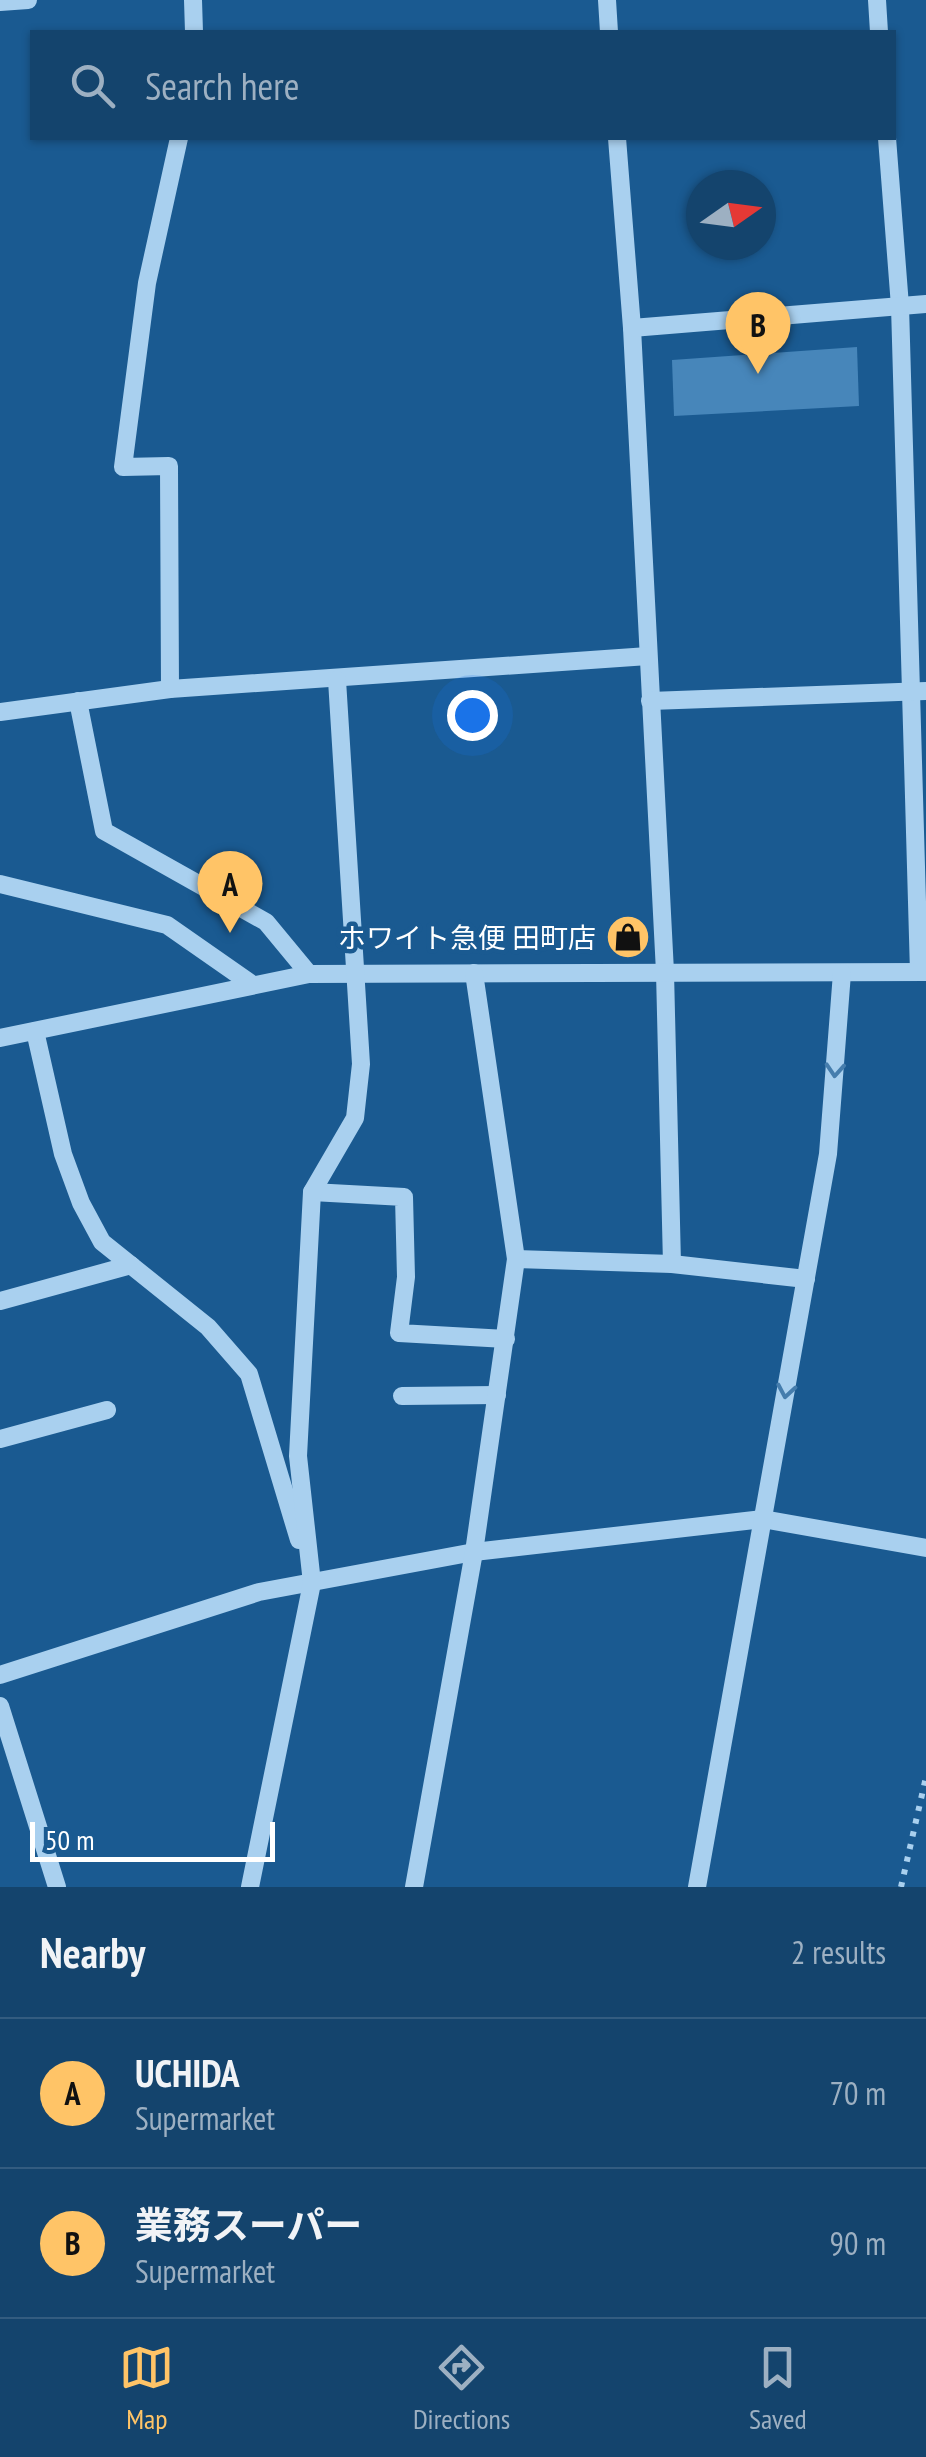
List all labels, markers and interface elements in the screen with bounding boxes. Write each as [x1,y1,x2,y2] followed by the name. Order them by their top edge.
[30,30,896,140] search box
[65,58,120,113] icon: search
[145,61,299,110] text: Search here
[686,170,776,260] north arrow
[726,292,790,374] pin: B
[447,690,498,741] your location
[198,850,262,933] pin: A
[605,914,651,960] shop icon: ホワイト急便 田町店
[338,919,596,956] place label: ホワイト急便 田町店
[824,1062,846,1078] one-way arrow
[776,1383,797,1399] one-way arrow
[30,1817,275,1862] scale bar
[45,1821,94,1858] text: 50 m
[40,1925,145,1980] text: Nearby
[791,1931,886,1973] text: 2 results
[135,2048,240,2097] text: UCHIDA
[64,2072,81,2114] text: A
[830,2072,886,2114] text: 70 m
[135,2097,275,2139] text: Supermarket
[135,2200,363,2249] text: 業務スーパー
[65,2222,80,2264] text: B
[830,2222,886,2264] text: 90 m
[135,2250,275,2292] text: Supermarket
[119,2340,174,2437] tab: Map
[413,2340,510,2437] tab: Directions
[749,2340,807,2437] tab: Saved

